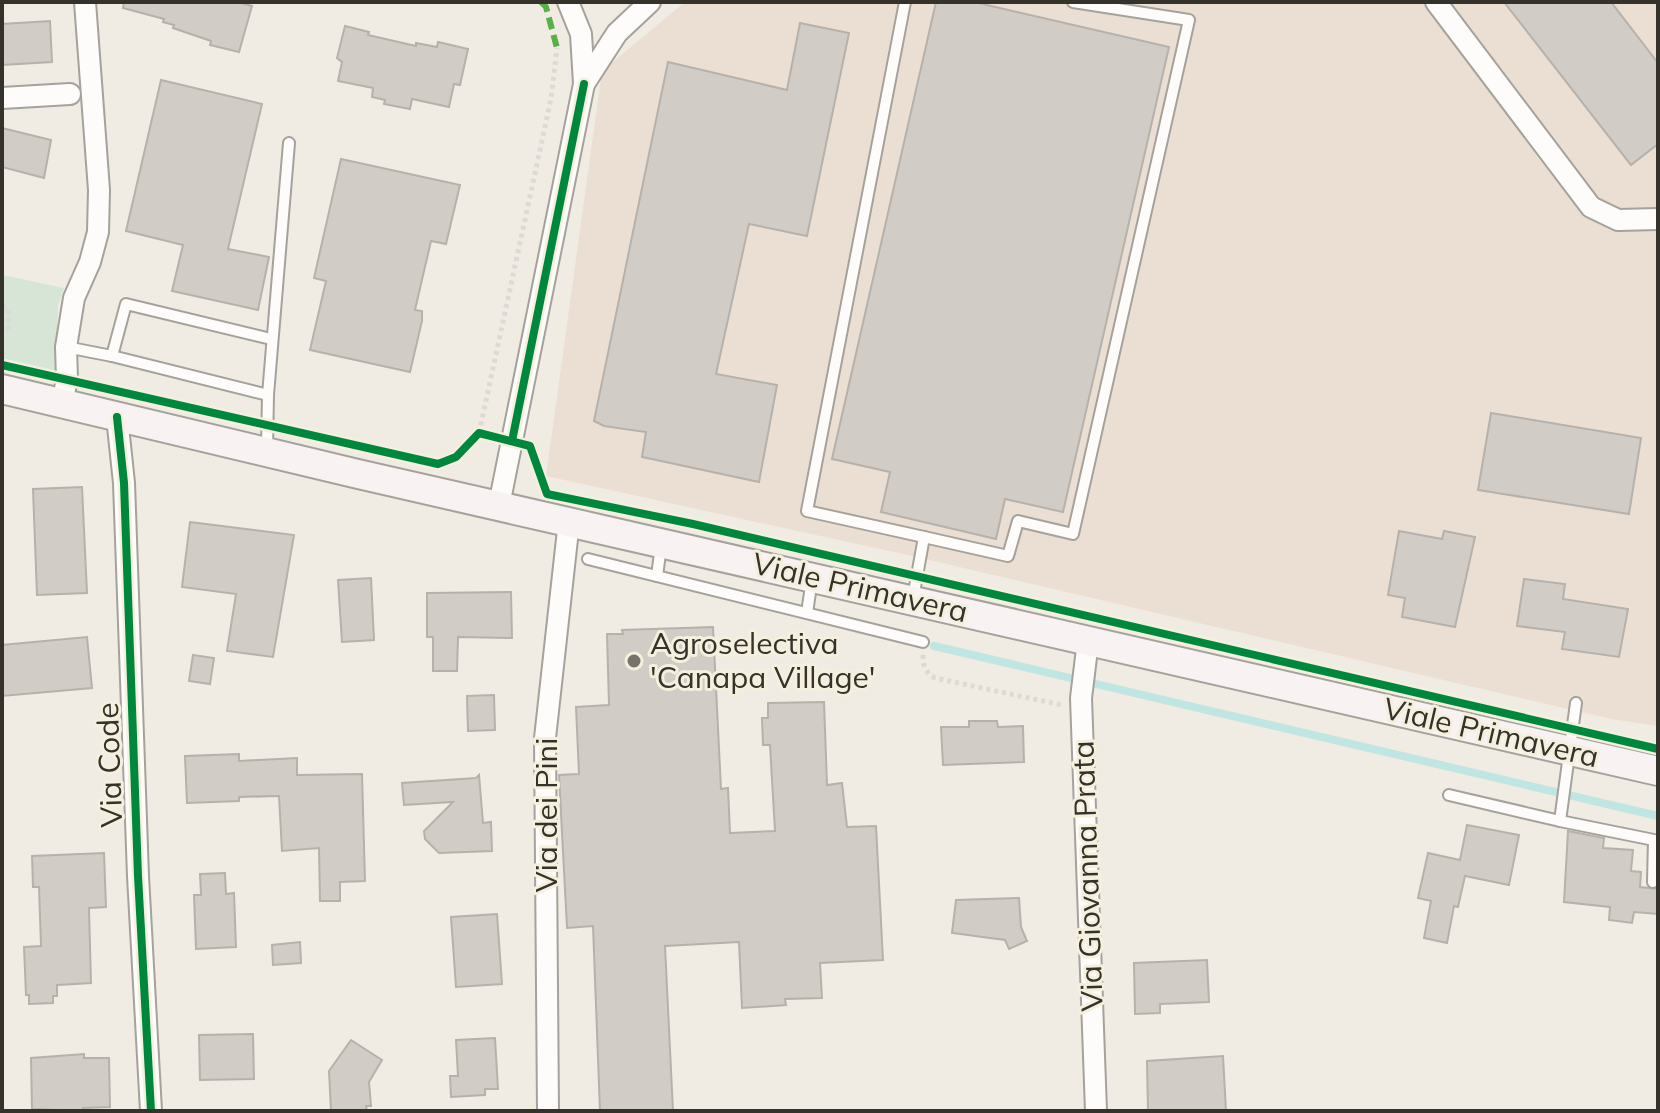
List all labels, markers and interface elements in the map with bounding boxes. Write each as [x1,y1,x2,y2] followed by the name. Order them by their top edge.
[749,544,971,630] street label: Viale Primavera
[650,624,875,696] place label: Agroselectiva 'Canapa Village'
[625,652,643,670] marker: Agroselectiva 'Canapa Village'
[1380,689,1602,775] street label: Viale Primavera
[88,702,130,828] street label: Via Code
[527,738,565,892] street label: Via dei Pini
[1063,740,1111,1012] street label: Via Giovanna Prata

